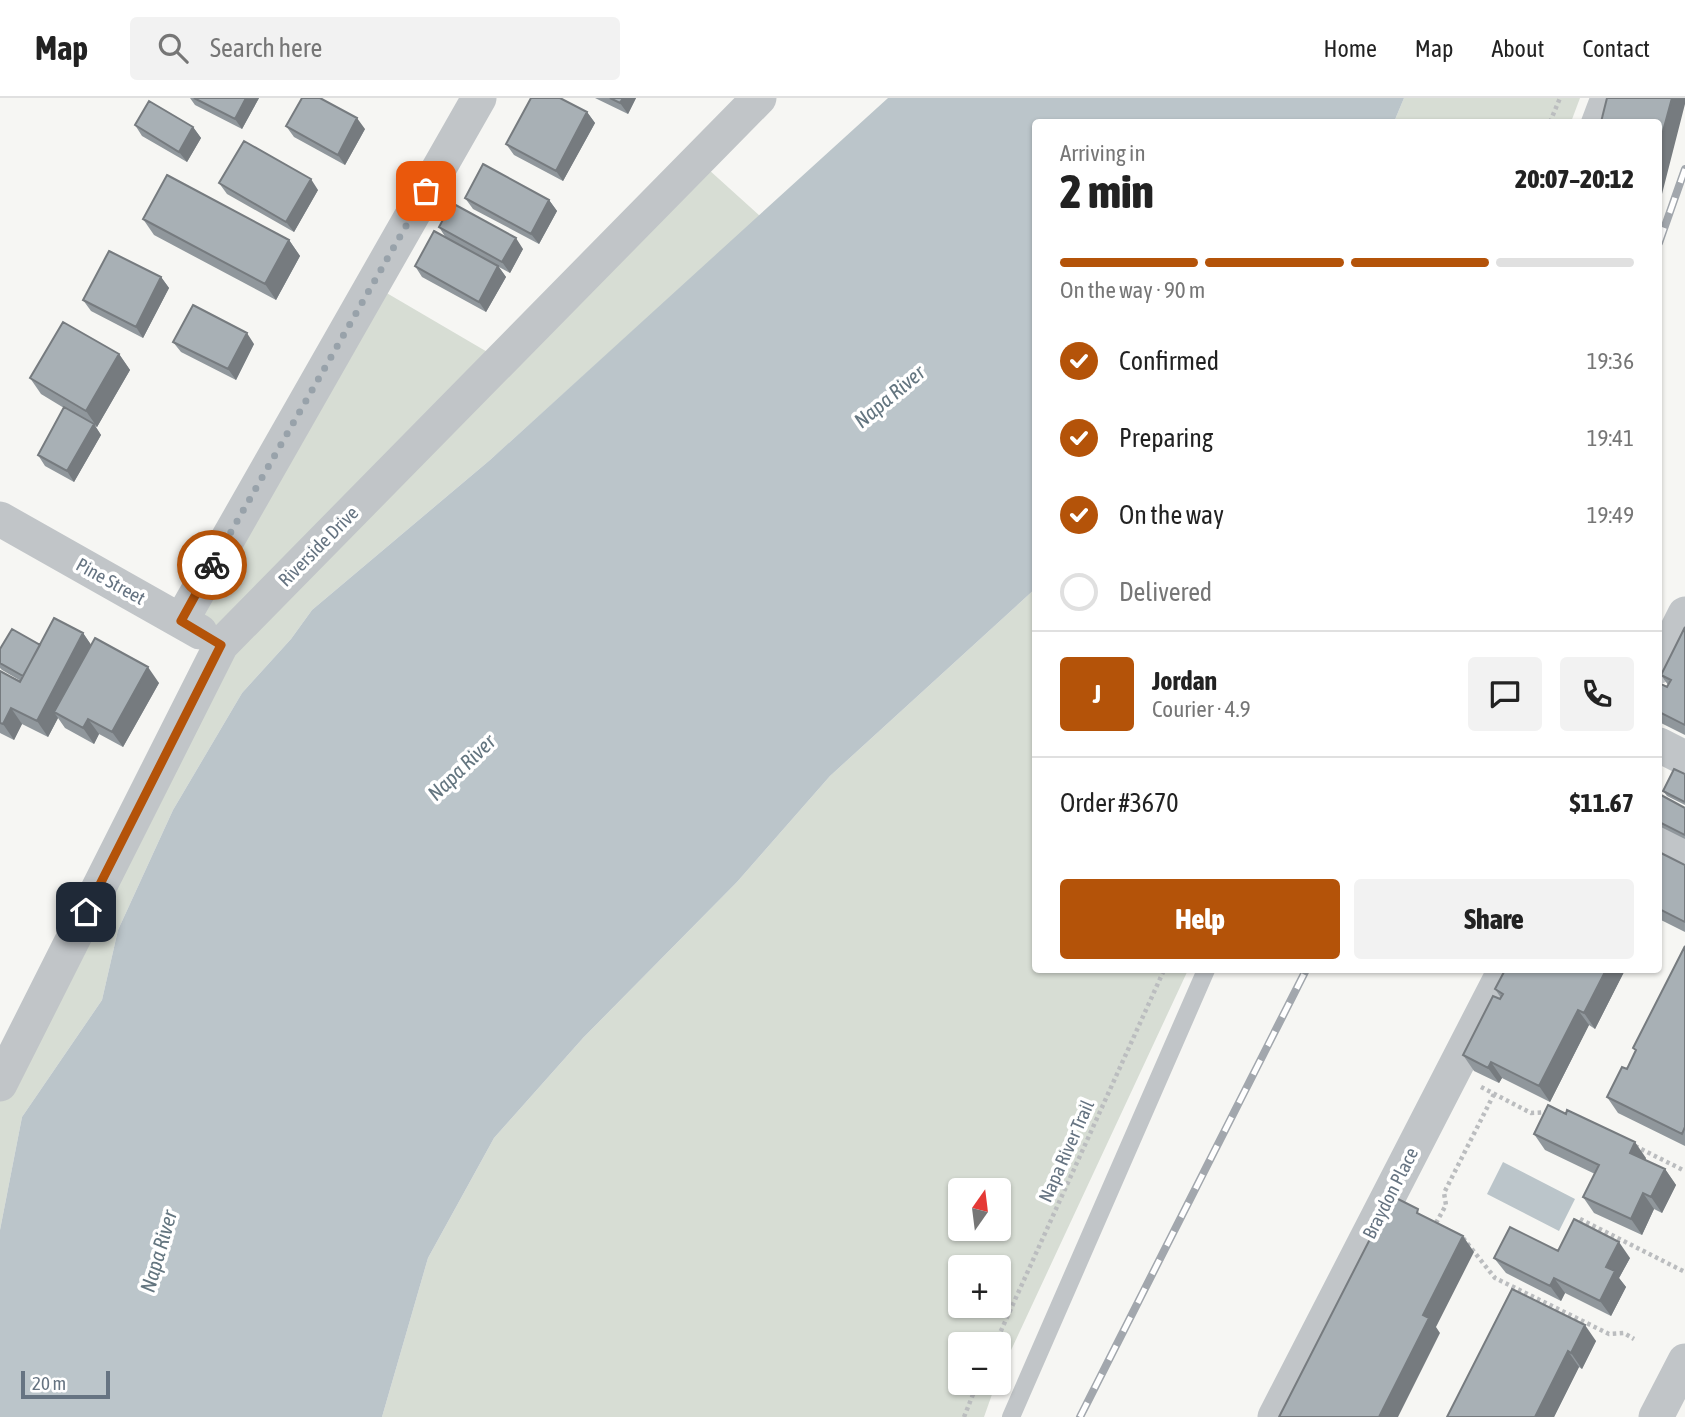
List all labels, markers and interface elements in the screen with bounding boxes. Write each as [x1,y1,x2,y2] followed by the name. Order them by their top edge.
[130,17,620,80] search box
[35,29,88,67] text: Map
[154,29,192,67] icon: search
[210,33,322,63] text: Search here
[1323,35,1377,62] text: Home
[1415,35,1453,62] text: Map
[1491,35,1544,62] text: About
[1582,35,1650,62] text: Contact
[1060,140,1146,166] text: Arriving in
[396,161,456,221] pin
[1515,164,1634,194] text: 20:07–20:12
[1060,165,1154,218] text: 2 min
[407,172,445,210] icon: bag
[1060,277,1205,303] text: On the way · 90 m
[1060,342,1098,380] icon: check
[1119,346,1219,376] text: Confirmed
[1587,348,1634,374] text: 19:36
[849,359,930,432] water label: Napa River
[1060,419,1098,457] icon: check
[1119,423,1213,453] text: Preparing
[1587,425,1634,451] text: 19:41
[1060,496,1098,534] icon: check
[1119,500,1224,530] text: On the way
[273,501,363,591] street label: Riverside Drive
[1587,502,1634,528] text: 19:49
[177,530,247,600] courier
[193,546,231,584] icon: bike
[73,553,149,609] street label: Pine Street
[1119,577,1212,607] text: Delivered
[1468,657,1542,731] button: chat
[1560,657,1634,731] button: phone
[1152,666,1217,696] text: Jordan
[1093,679,1101,709] text: J
[1152,696,1251,722] text: Courier · 4.9
[422,729,500,805] water label: Napa River
[1060,788,1179,818] text: Order #3670
[1570,788,1634,818] text: $11.67
[1060,879,1340,959] button: Help
[1354,879,1634,959] button: Share
[56,882,116,942] pin
[67,893,105,931] icon: home
[1034,1097,1098,1205] street label: Napa River Trail
[1358,1144,1422,1242] street label: Braydon Place
[948,1178,1012,1241] north arrow
[948,1178,1011,1395] map controls
[135,1206,181,1295] water label: Napa River
[948,1255,1011,1318] button: +
[948,1332,1011,1395] button: −
[21,1368,110,1400] scale bar
[32,1372,66,1394] text: 20 m

